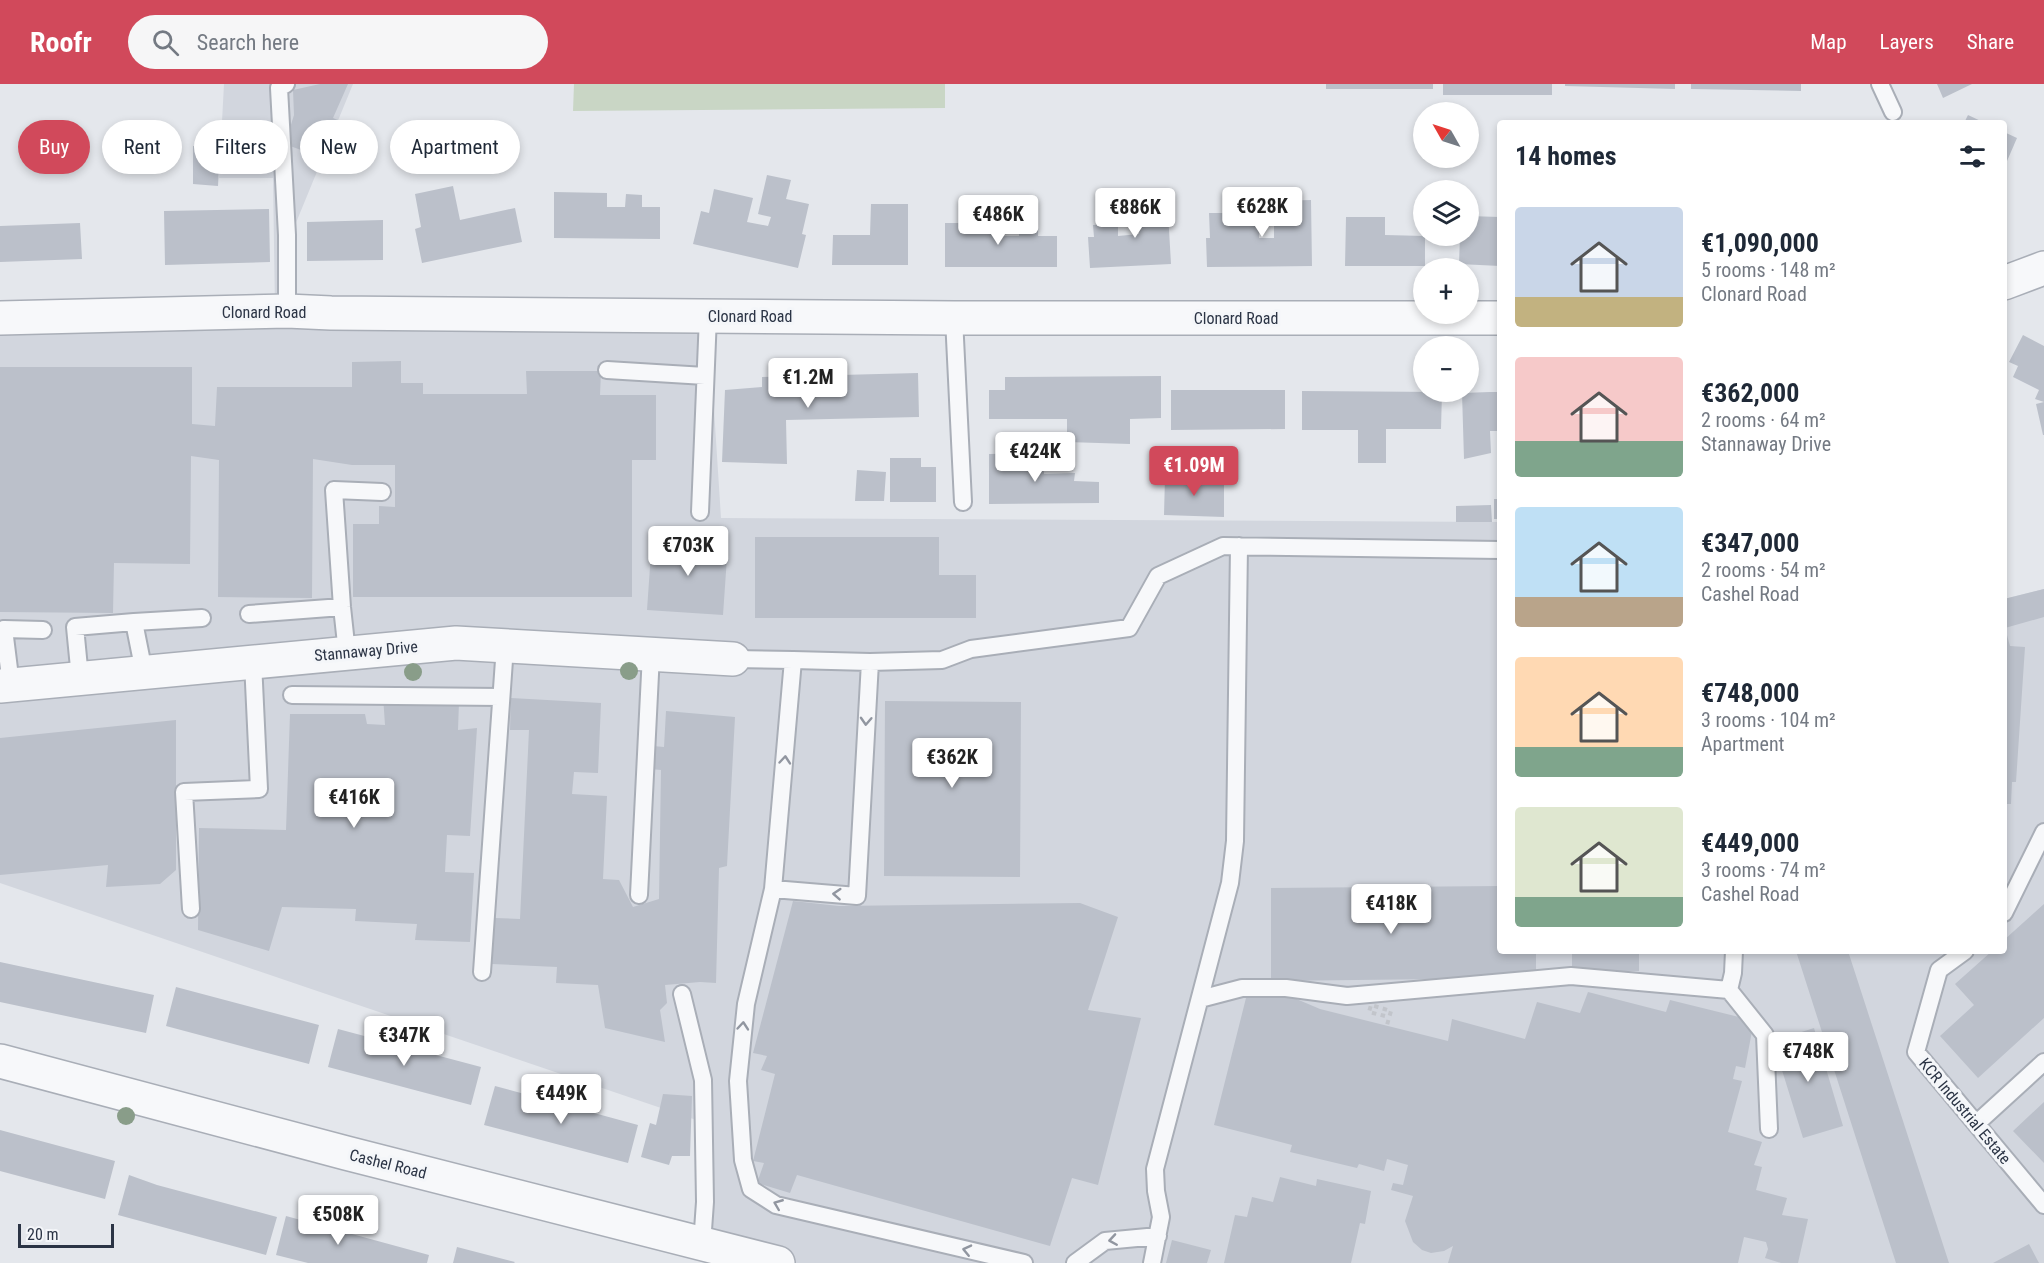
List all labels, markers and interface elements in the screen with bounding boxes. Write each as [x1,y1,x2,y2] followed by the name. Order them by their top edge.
[128,15,548,69] search box
[30,26,92,59] text: Roofr
[149,26,182,59] icon: search
[197,30,299,55] text: Search here
[1810,30,1847,54] text: Map
[1880,30,1934,54] text: Layers
[1967,30,2014,54] text: Share
[1413,102,1479,168] north arrow
[1413,102,1479,402] map controls
[18,120,90,174] chip: Buy
[102,120,182,174] chip: Rent
[194,120,288,174] chip: Filters
[300,120,378,174] chip: New
[390,120,520,174] chip: Apartment
[1956,140,1989,173] icon: filters
[1515,141,1617,171] text: 14 homes
[1413,180,1479,246] button: layers
[1220,187,1304,238] pin: €628K
[1093,188,1177,239] pin: €886K
[1236,194,1288,218] text: €628K
[956,195,1040,246] pin: €486K
[1109,195,1161,219] text: €886K
[972,202,1024,226] text: €486K
[1701,228,1819,258] text: €1,090,000
[1563,231,1635,303] icon: home
[1413,258,1479,324] button: +
[1701,258,1836,282] text: 5 rooms · 148 m²
[1701,282,1807,306] text: Clonard Road
[222,303,306,322] street label: Clonard Road
[708,307,792,326] street label: Clonard Road
[1194,309,1278,328] street label: Clonard Road
[1413,336,1479,402] button: −
[766,358,850,409] pin: €1.2M
[782,365,834,389] text: €1.2M
[1701,378,1799,408] text: €362,000
[1563,381,1635,453] icon: home
[1701,408,1826,432] text: 2 rooms · 64 m²
[993,432,1077,483] pin: €424K
[1701,432,1831,456] text: Stannaway Drive
[1009,439,1061,463] text: €424K
[1145,446,1243,497] pin: €1.09M
[1163,453,1225,477] text: €1.09M
[646,526,730,577] pin: €703K
[1701,528,1799,558] text: €347,000
[1563,531,1635,603] icon: home
[662,533,714,557] text: €703K
[1701,558,1826,582] text: 2 rooms · 54 m²
[1701,582,1799,606] text: Cashel Road
[313,637,419,665] street label: Stannaway Drive
[1701,678,1799,708] text: €748,000
[1563,681,1635,753] icon: home
[1701,708,1836,732] text: 3 rooms · 104 m²
[860,716,873,725] one-way arrow
[1701,732,1785,756] text: Apartment
[910,738,994,789] pin: €362K
[926,745,978,769] text: €362K
[778,756,791,765] one-way arrow
[312,778,396,829] pin: €416K
[328,785,380,809] text: €416K
[1701,828,1799,858] text: €449,000
[1563,831,1635,903] icon: home
[1701,858,1826,882] text: 3 rooms · 74 m²
[1701,882,1799,906] text: Cashel Road
[1349,884,1433,935] pin: €418K
[833,888,842,901] one-way arrow
[1365,891,1417,915] text: €418K
[362,1016,446,1067] pin: €347K
[736,1022,749,1031] one-way arrow
[378,1023,430,1047] text: €347K
[1766,1032,1850,1083] pin: €748K
[1782,1039,1834,1063] text: €748K
[1915,1054,2015,1168] street label: KCR Industrial Estate
[519,1074,603,1125] pin: €449K
[535,1081,587,1105] text: €449K
[348,1145,428,1183] street label: Cashel Road
[296,1195,380,1246] pin: €508K
[773,1199,784,1211] one-way arrow
[312,1202,364,1226] text: €508K
[18,1221,114,1248] scale bar
[27,1225,59,1244] text: 20 m
[1108,1234,1118,1246] one-way arrow
[962,1244,972,1257] one-way arrow

